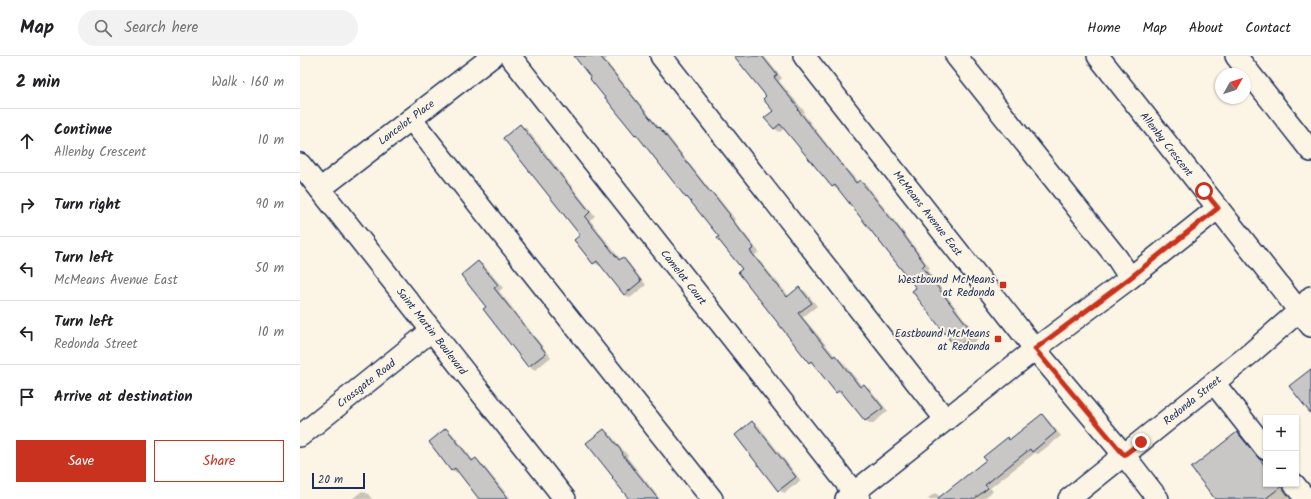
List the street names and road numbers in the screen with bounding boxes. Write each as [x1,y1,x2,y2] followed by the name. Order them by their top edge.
[374,95,439,150] street label: Lancelot Place
[1135,108,1198,181] street label: Allenby Crescent
[888,167,967,261] street label: McMeans Avenue East
[656,246,711,310] street label: Camelot Court
[391,284,471,380] street label: Saint Martin Boulevard
[333,355,400,413] street label: Crossgate Road
[1160,371,1226,430] street label: Redonda Street

